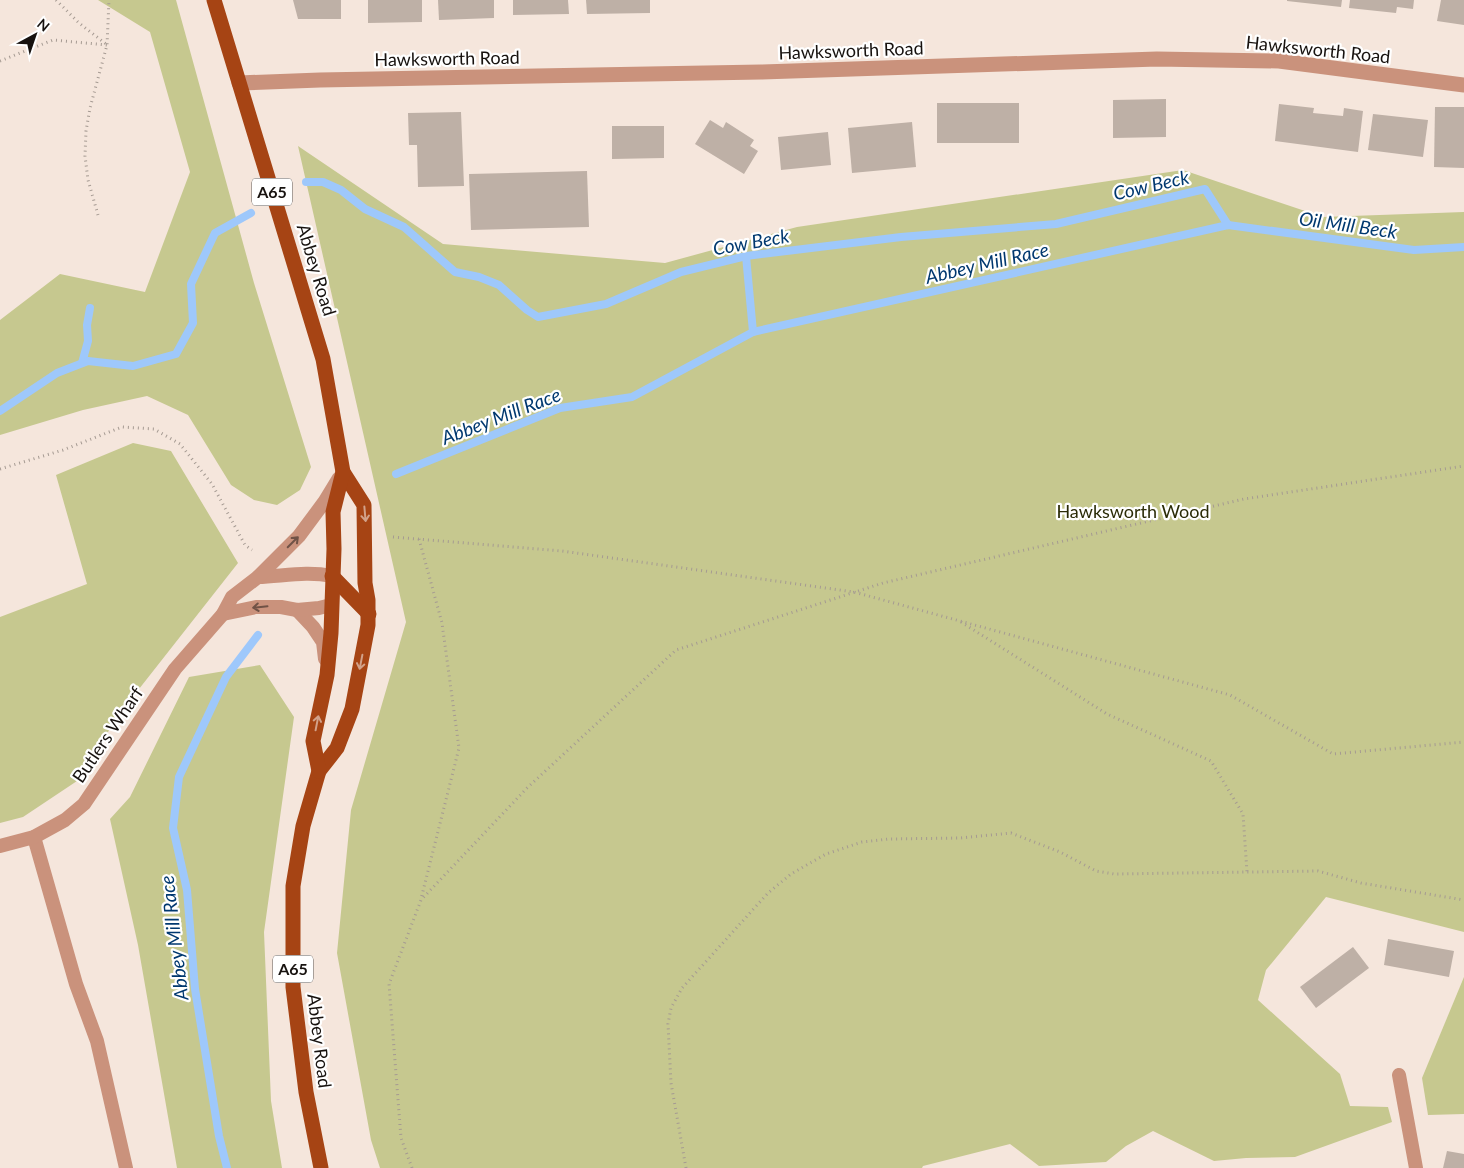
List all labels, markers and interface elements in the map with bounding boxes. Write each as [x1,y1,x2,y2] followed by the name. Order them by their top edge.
[10,10,60,60] north arrow
[34,15,53,35] text: N
[1245,30,1391,68] street label: Hawksworth Road
[778,36,924,64] street label: Hawksworth Road
[374,46,520,70] street label: Hawksworth Road
[1111,164,1192,204] water label: Cow Beck
[252,178,292,206] road number: A65
[1298,206,1400,243] water label: Oil Mill Beck
[293,221,341,318] street label: Abbey Road
[711,223,792,260] water label: Cow Beck
[922,237,1051,288] water label: Abbey Mill Race
[437,382,564,449] water label: Abbey Mill Race
[1056,500,1210,522] park label: Hawksworth Wood
[360,506,369,522] one-way arrow
[287,536,299,548] one-way arrow
[252,602,268,612] one-way arrow
[356,654,365,670] one-way arrow
[67,682,148,786] street label: Butlers Wharf
[312,716,322,732] one-way arrow
[154,874,193,1003] water label: Abbey Mill Race
[273,956,313,982] road number: A65
[303,992,337,1089] street label: Abbey Road

